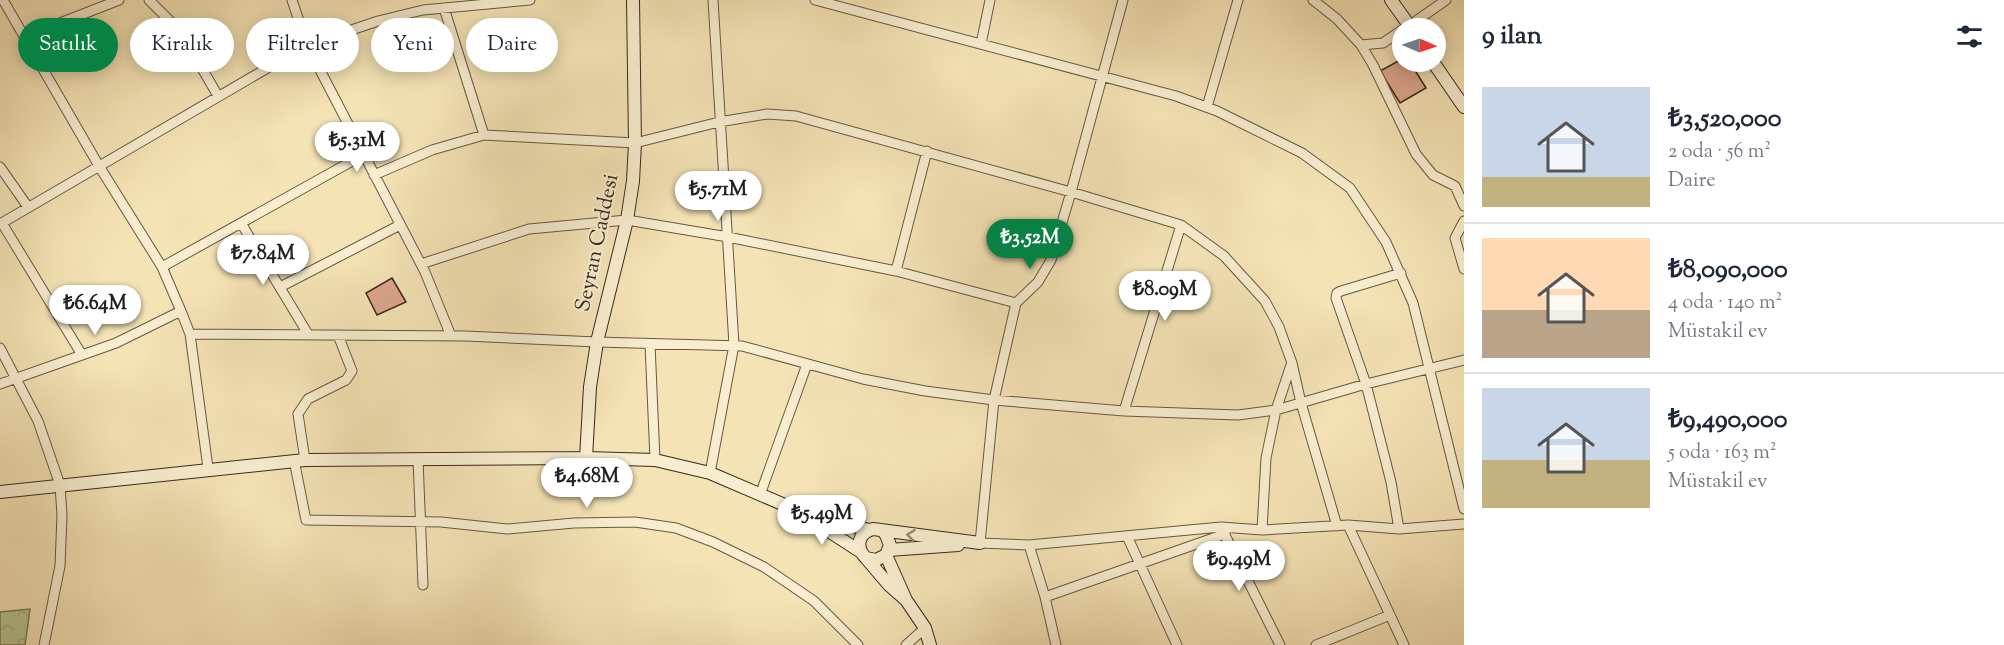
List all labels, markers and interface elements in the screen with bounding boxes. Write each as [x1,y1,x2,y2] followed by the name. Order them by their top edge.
[18,18,118,72] chip: Satılık
[130,18,234,72] chip: Kiralık
[246,18,359,72] chip: Filtreler
[371,18,454,72] chip: Yeni
[466,18,558,72] chip: Daire
[1392,18,1446,72] north arrow
[1392,18,1446,72] map controls
[1482,18,1542,55] text: 9 ilan
[1953,20,1986,53] icon: filters
[1668,101,1782,138] text: ₺3,520,000
[1530,111,1602,183] icon: home
[308,122,406,173] pin: ₺5.31M
[329,127,385,156] text: ₺5.31M
[1668,138,1771,167] text: 2 oda · 56 m²
[1668,167,1715,196] text: Daire
[569,171,627,315] street label: Seyran Caddesi
[669,171,767,222] pin: ₺5.71M
[689,176,747,205] text: ₺5.71M
[981,219,1079,270] pin: ₺3.52M
[1000,224,1060,253] text: ₺3.52M
[214,235,312,286] pin: ₺7.84M
[231,240,295,269] text: ₺7.84M
[1668,252,1788,289] text: ₺8,090,000
[1530,262,1602,334] icon: home
[1116,271,1214,322] pin: ₺8.09M
[1133,276,1197,305] text: ₺8.09M
[46,285,144,336] pin: ₺6.64M
[1668,289,1782,318] text: 4 oda · 140 m²
[63,290,127,319] text: ₺6.64M
[1668,318,1767,347] text: Müstakil ev
[1668,402,1788,439] text: ₺9,490,000
[1530,412,1602,484] icon: home
[1668,439,1776,468] text: 5 oda · 163 m²
[538,458,636,509] pin: ₺4.68M
[555,463,619,492] text: ₺4.68M
[1668,468,1767,497] text: Müstakil ev
[773,495,871,546] pin: ₺5.49M
[791,500,853,529] text: ₺5.49M
[906,529,915,541] one-way arrow
[1190,541,1288,592] pin: ₺9.49M
[1207,546,1271,575] text: ₺9.49M

